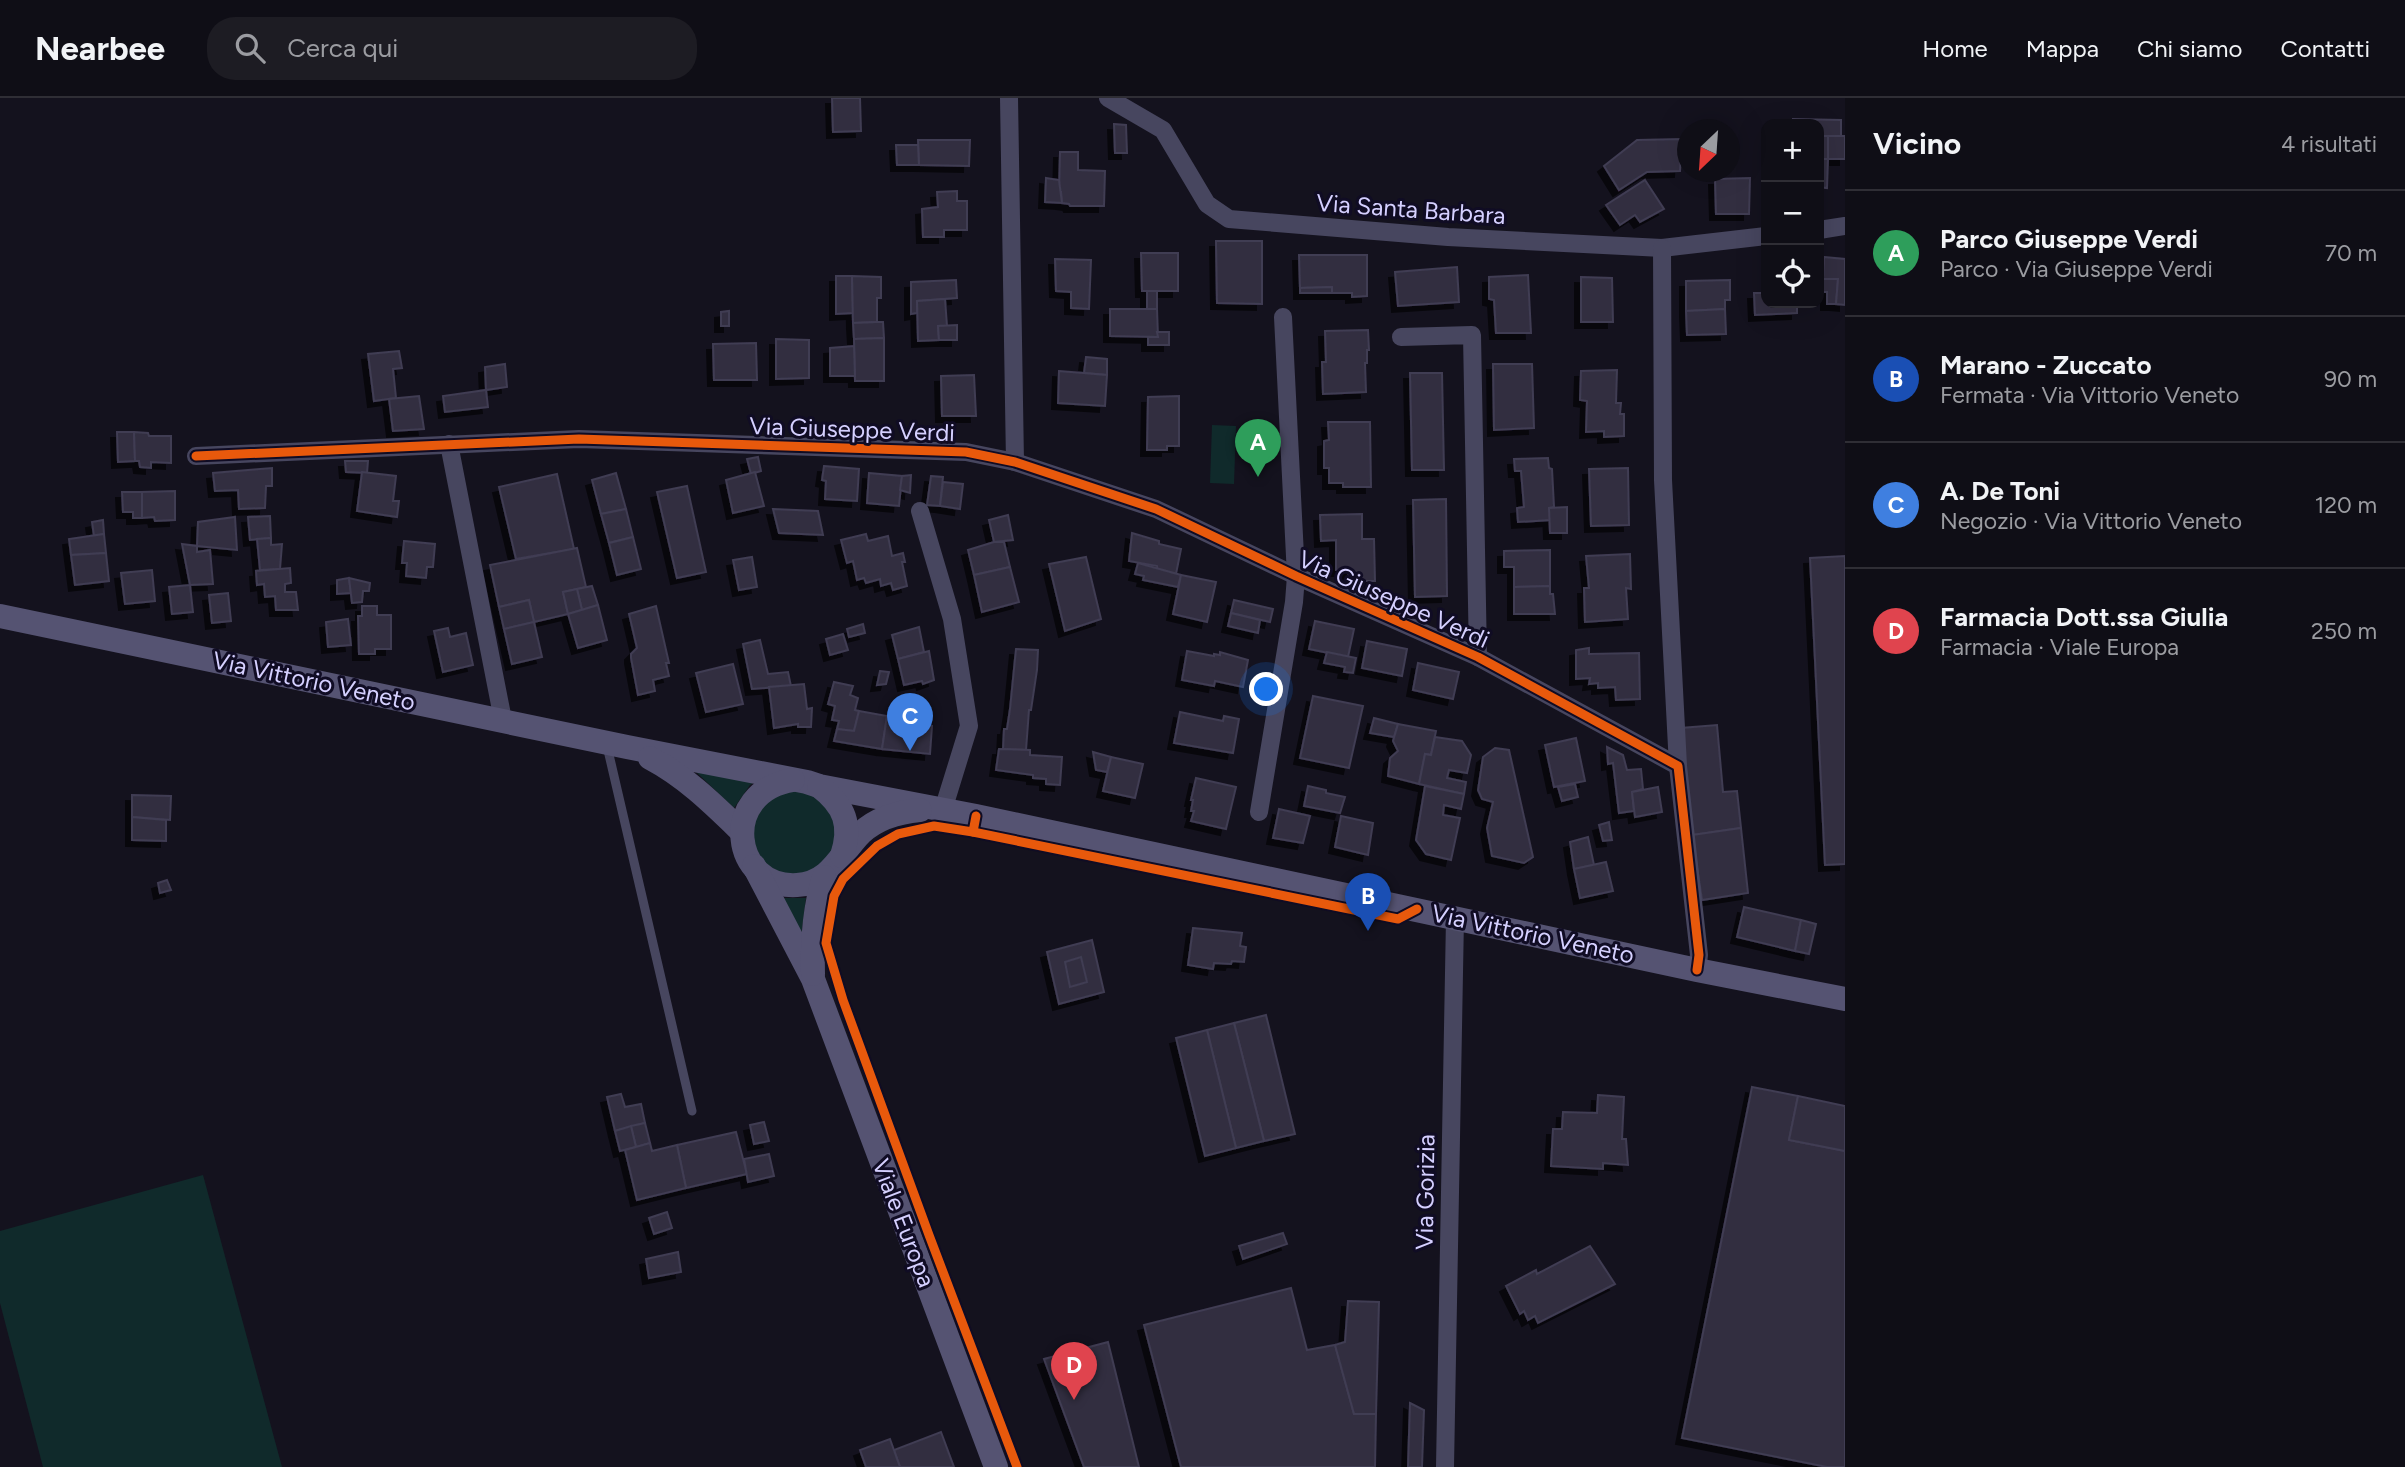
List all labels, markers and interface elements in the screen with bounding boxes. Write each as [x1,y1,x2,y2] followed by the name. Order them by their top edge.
[207,17,697,80] search box
[35,29,165,68] text: Nearbee
[231,29,269,67] icon: search
[287,32,398,64] text: Cerca qui
[1922,34,1988,63] text: Home
[2026,34,2099,63] text: Mappa
[2137,34,2242,63] text: Chi siamo
[2280,34,2370,63] text: Contatti
[1677,119,1740,182] north arrow
[1761,119,1824,308] map controls
[1761,119,1824,182] button: +
[1873,125,1961,162] text: Vicino
[2281,130,2377,158] text: 4 risultati
[1761,182,1824,245] button: −
[1315,188,1507,230] street label: Via Santa Barbara
[1940,223,2198,255] text: Parco Giuseppe Verdi
[1888,239,1904,267] text: A
[2325,239,2377,267] text: 70 m
[1761,245,1824,308] button: locate
[1940,255,2213,283] text: Parco · Via Giuseppe Verdi
[1940,349,2151,381] text: Marano - Zuccato
[1889,365,1903,393] text: B
[2324,365,2377,393] text: 90 m
[1940,381,2239,409] text: Fermata · Via Vittorio Veneto
[749,411,955,447] street label: Via Giuseppe Verdi
[1235,419,1281,477] pin: A
[1940,475,2060,507] text: A. De Toni
[1888,491,1904,519] text: C
[2315,491,2377,519] text: 120 m
[1940,507,2242,535] text: Negozio · Via Vittorio Veneto
[1294,544,1494,654] street label: Via Giuseppe Verdi
[1940,601,2228,633] text: Farmacia Dott.ssa Giulia
[1888,617,1904,645] text: D
[2311,617,2377,645] text: 250 m
[1940,633,2179,661] text: Farmacia · Viale Europa
[210,645,418,717] street label: Via Vittorio Veneto
[1249,672,1283,706] your location
[887,693,933,751] pin: C
[1345,873,1391,931] pin: B
[1429,898,1637,970] street label: Via Vittorio Veneto
[1409,1134,1441,1250] street label: Via Gorizia
[866,1155,942,1291] street label: Viale Europa
[1051,1342,1097,1400] pin: D

